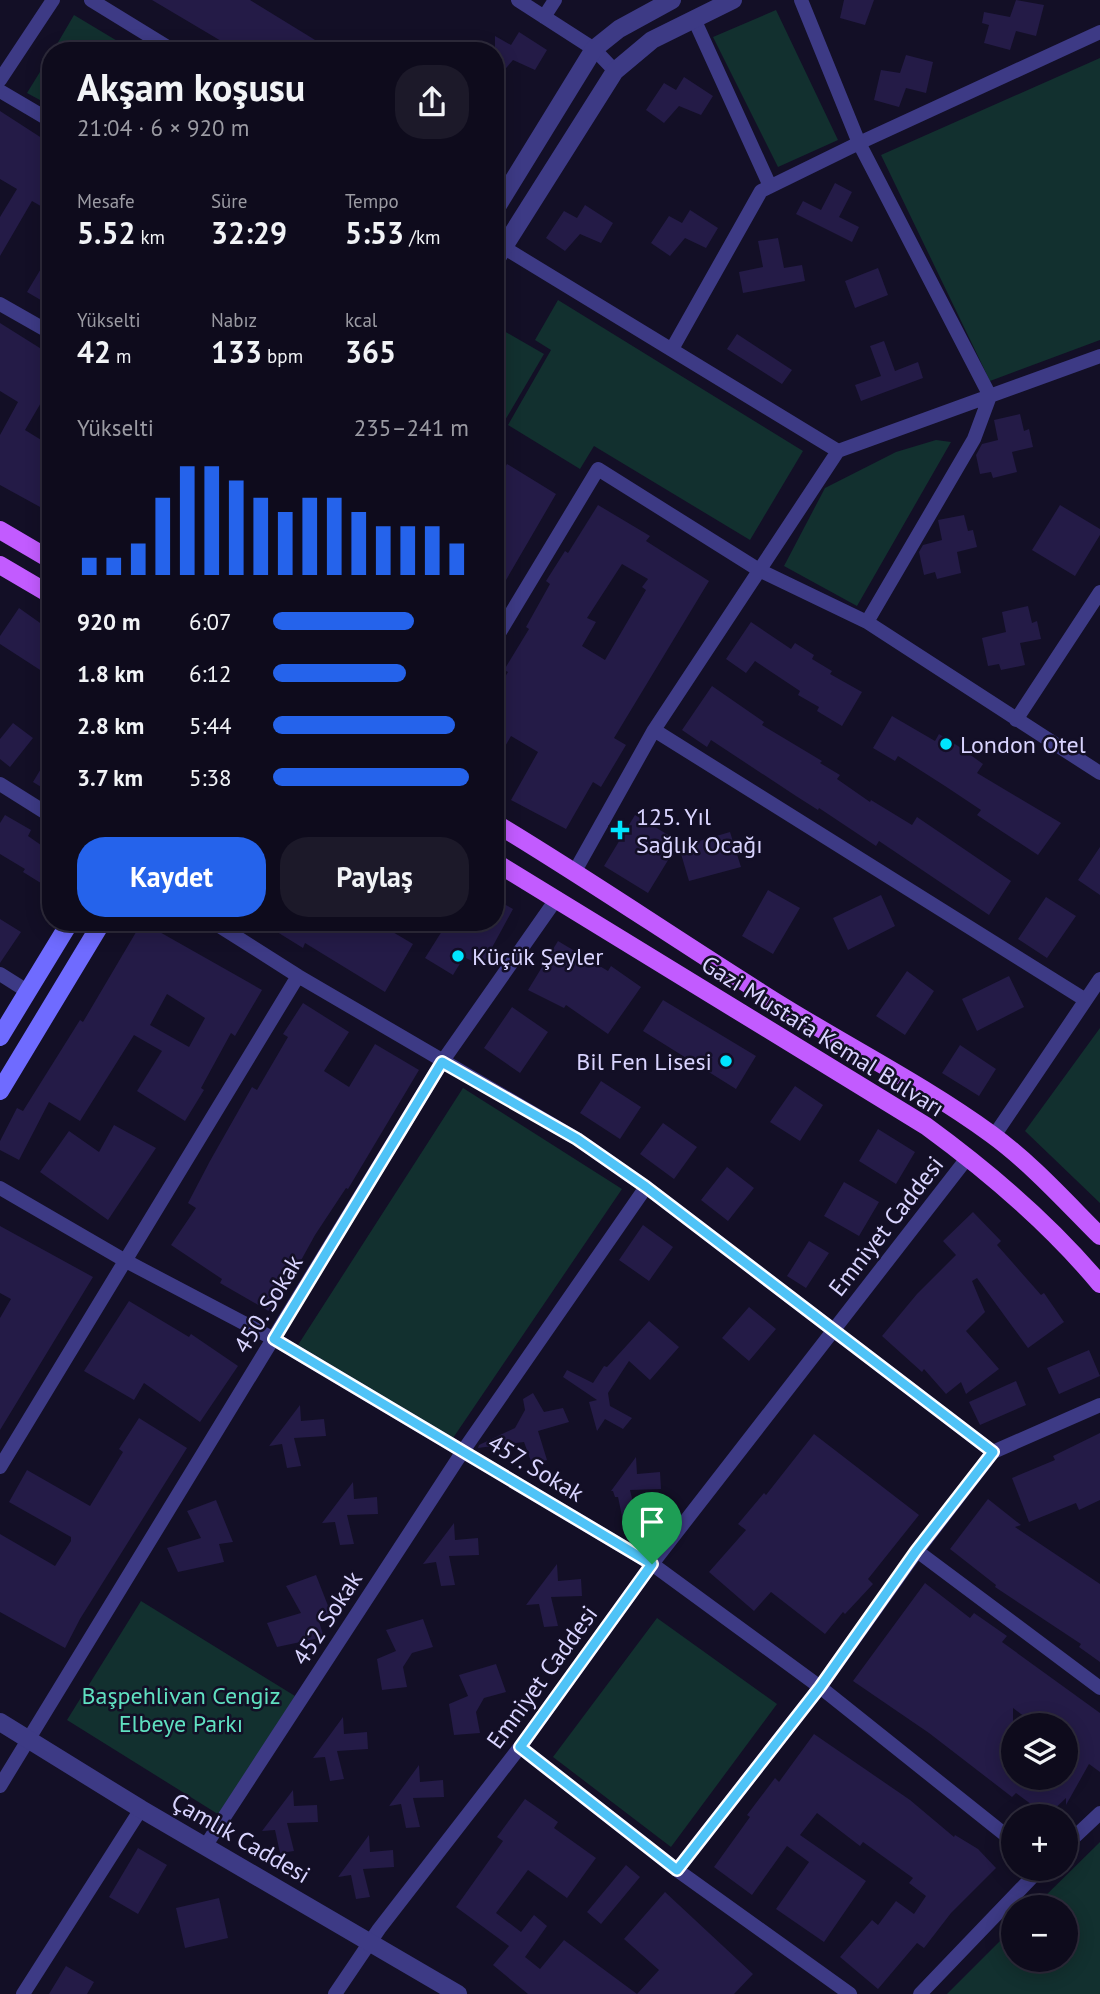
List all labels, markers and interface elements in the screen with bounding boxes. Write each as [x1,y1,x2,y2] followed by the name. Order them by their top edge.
[77,62,305,111] text: Akşam koşusu
[395,65,469,139] button: share
[77,113,249,142] text: 21:04 · 6 × 920 m
[77,189,135,213] text: Mesafe
[211,189,247,213] text: Süre
[345,189,399,213] text: Tempo
[77,213,135,252] text: 5.52
[211,213,287,252] text: 32:29
[345,213,404,252] text: 5:53
[135,225,165,249] text: km
[404,225,440,249] text: /km
[77,308,141,332] text: Yükselti
[211,308,257,332] text: Nabız
[345,308,377,332] text: kcal
[77,332,111,371] text: 42
[211,332,262,371] text: 133
[345,332,396,371] text: 365
[111,344,132,368] text: m
[262,344,303,368] text: bpm
[77,413,154,442] text: Yükselti
[354,413,469,442] text: 235–241 m
[77,607,140,636] text: 920 m
[189,607,232,636] text: 6:07
[77,659,144,688] text: 1.8 km
[189,659,232,688] text: 6:12
[77,711,144,740] text: 2.8 km
[189,711,232,740] text: 5:44
[960,729,1086,760] place label: London Otel
[938,736,954,752] marker: London Otel
[77,763,143,792] text: 3.7 km
[189,763,232,792] text: 5:38
[636,801,763,860] place label: 125. Yıl Sağlık Ocağı
[610,820,630,840] marker: 125. Yıl Sağlık Ocağı
[77,837,266,917] button: Kaydet
[280,837,469,917] button: Paylaş
[472,941,603,972] place label: Küçük Şeyler
[450,948,466,964] marker: Küçük Şeyler
[696,948,950,1124] street label: Gazi Mustafa Kemal Bulvarı
[576,1046,712,1077] place label: Bil Fen Lisesi
[718,1053,734,1069] marker: Bil Fen Lisesi
[822,1150,950,1302] street label: Emniyet Caddesi
[227,1249,310,1359] street label: 450. Sokak
[482,1427,590,1509] street label: 457. Sokak
[622,1492,682,1564] pin
[633,1503,671,1541] icon: arrive
[285,1565,369,1671] street label: 452 Sokak
[480,1599,604,1755] street label: Emniyet Caddesi
[81,1680,281,1739] park label: Başpehlivan Cengiz Elbeye Parkı
[1001,1713,1078,1972] map controls
[1001,1713,1078,1790] button: layers
[166,1786,316,1890] street label: Çamlık Caddesi
[1001,1804,1078,1881] button: +
[1001,1895,1078,1972] button: −

